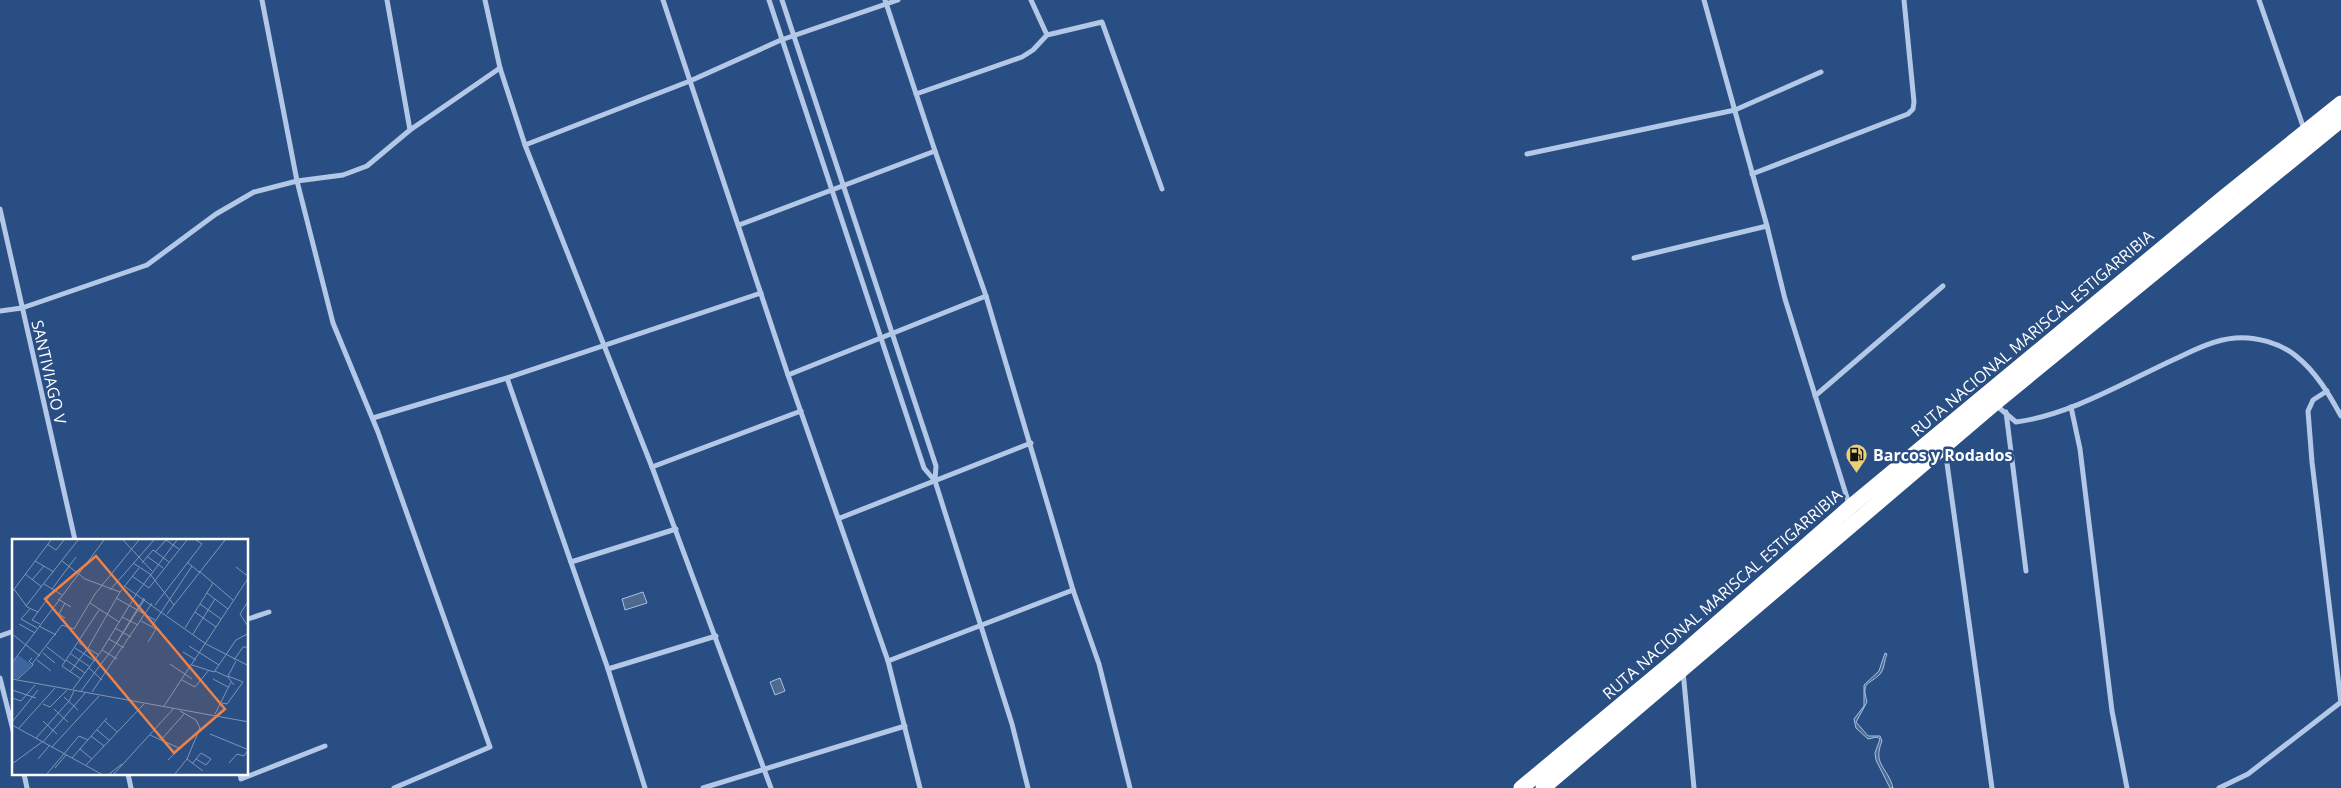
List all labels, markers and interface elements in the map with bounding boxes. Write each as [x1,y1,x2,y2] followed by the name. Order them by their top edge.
[1906,224,2159,441] street label: RUTA NACIONAL MARISCAL ESTIGARRIBIA
[26,318,72,427] street label: SANTIVIAGO V
[1845,443,1869,474] fuel station icon: Barcos y Rodados
[1873,444,2012,466] place label: Barcos y Rodados
[1598,483,1847,704] street label: RUTA NACIONAL MARISCAL ESTIGARRIBIA
[12,539,249,776] inset map

